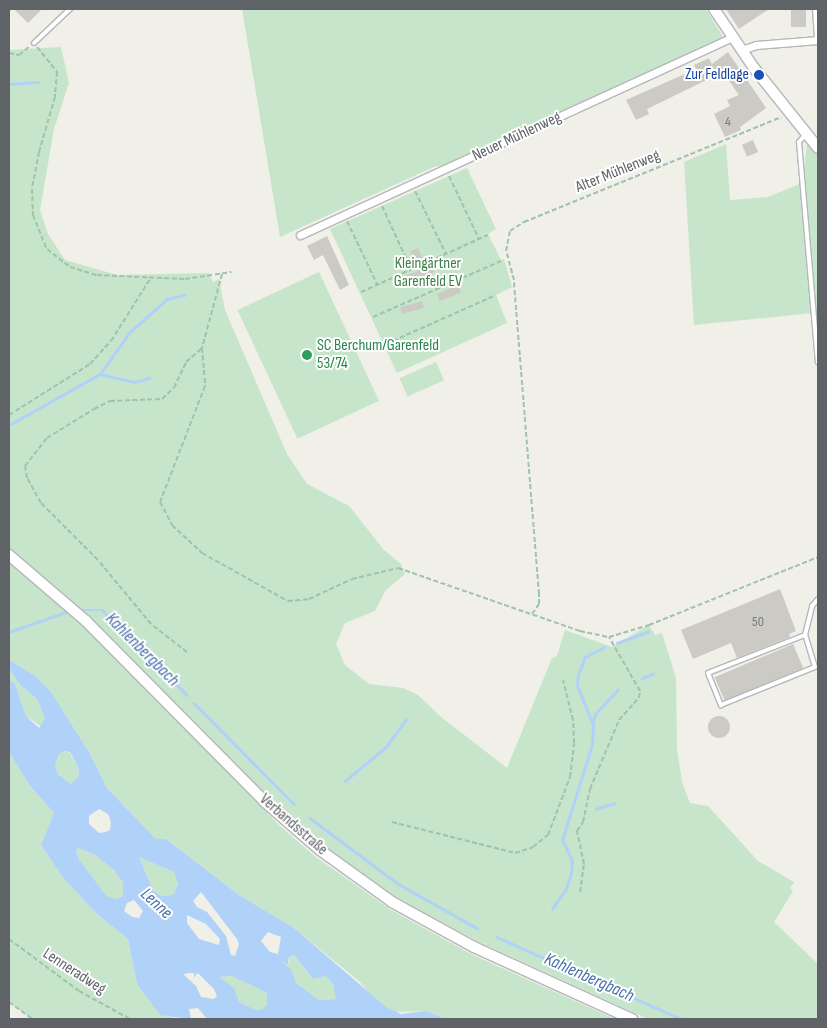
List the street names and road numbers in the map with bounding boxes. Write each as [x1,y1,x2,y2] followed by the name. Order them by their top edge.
[469,108,565,166] street label: Neuer Mühlenweg
[573,146,663,198] street label: Alter Mühlenweg
[255,790,331,860] street label: Verbandsstraße
[39,945,109,999] street label: Lenneradweg

